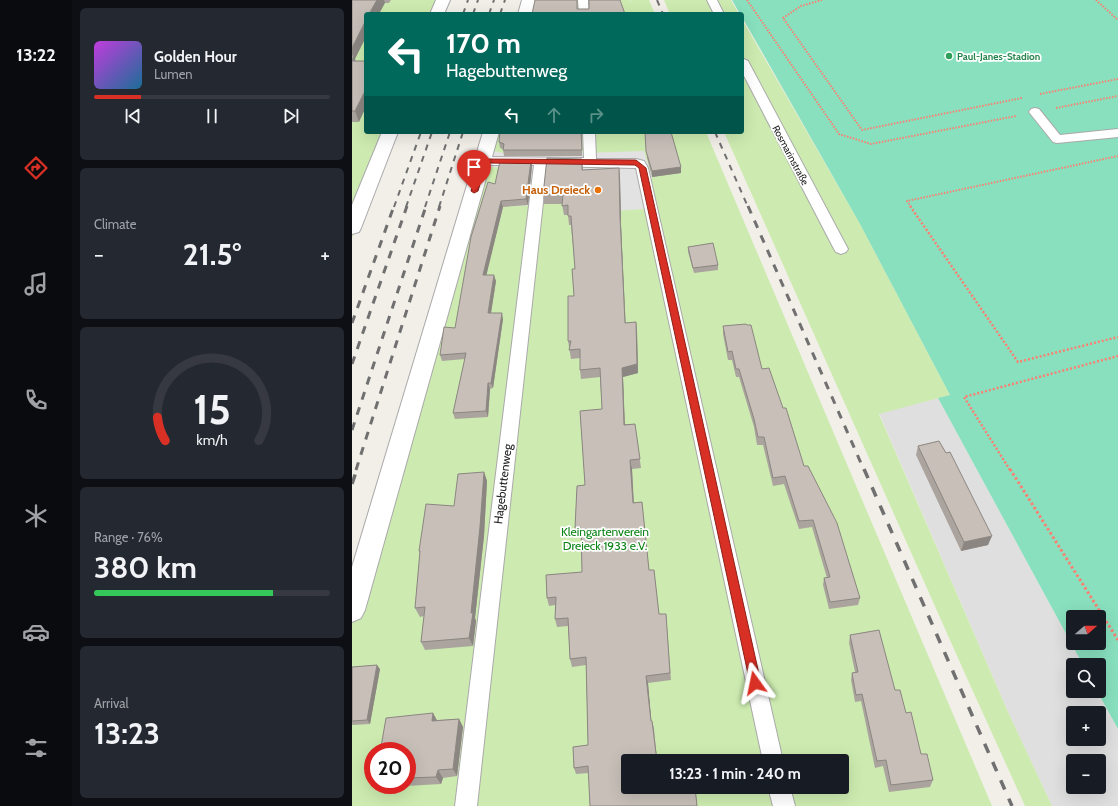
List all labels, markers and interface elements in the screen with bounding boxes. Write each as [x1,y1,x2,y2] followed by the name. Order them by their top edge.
[446,26,521,60] text: 170 m
[380,28,432,80] icon: left
[16,44,56,66] text: 13:22
[154,48,237,66] text: Golden Hour
[957,50,1040,63] place label: Paul-Janes-Stadion
[944,51,954,61] marker: Paul-Janes-Stadion
[446,60,567,82] text: Hagebuttenweg
[154,66,193,82] text: Lumen
[501,104,523,126] icon: left
[543,104,565,126] icon: ahead
[585,104,607,126] icon: right
[122,105,144,127] icon: previous
[201,105,223,127] icon: pause
[280,105,302,127] icon: next
[769,123,812,187] street label: Rosmarinstraße
[457,150,491,191] pin
[22,154,50,182] icon: directions
[463,156,485,178] icon: arrive
[522,182,590,197] place label: Haus Dreieck
[593,185,603,195] marker: Haus Dreieck
[94,216,136,232] text: Climate
[183,236,241,273] text: 21.5°
[94,241,104,268] text: −
[320,241,330,268] text: +
[22,270,50,298] icon: music
[193,384,231,434] text: 15
[22,386,50,414] icon: phone
[196,431,228,449] text: km/h
[490,442,515,525] street label: Hagebuttenweg
[22,502,50,530] icon: climate
[561,524,649,553] park label: Kleingartenverein Dreieck 1933 e.V.
[94,529,163,545] text: Range · 76%
[94,549,197,586] text: 380 km
[1066,610,1106,650] north arrow
[1066,610,1106,794] map controls
[22,618,50,646] icon: car
[1066,658,1106,698] button: search
[734,662,776,704] position arrow
[94,695,129,711] text: Arrival
[1066,706,1106,746] button: +
[94,715,160,752] text: 13:23
[22,734,50,762] icon: filters
[364,742,416,794] speed limit sign: 20
[1066,754,1106,794] button: −
[669,765,801,783] text: 13:23 · 1 min · 240 m

